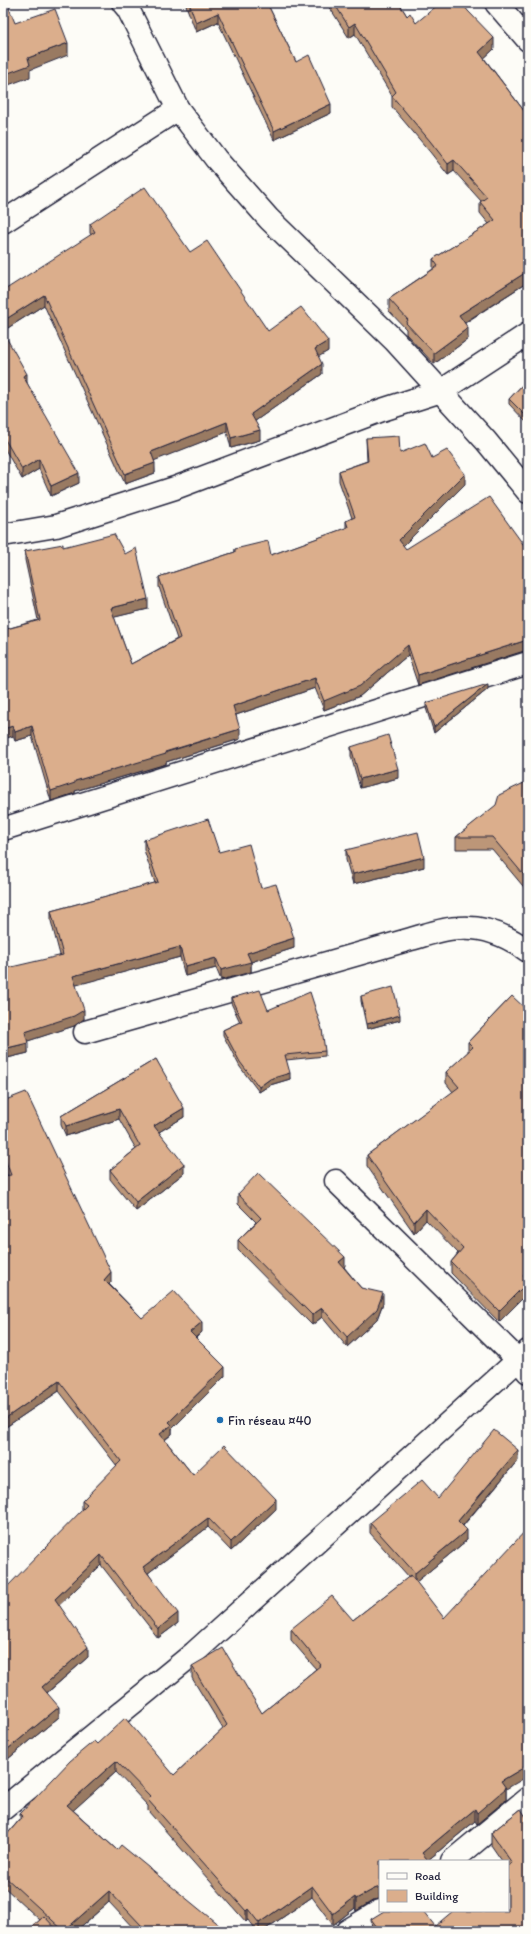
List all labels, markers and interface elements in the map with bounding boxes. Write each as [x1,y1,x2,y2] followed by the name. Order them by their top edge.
[228,1413,311,1428] place label: Fin réseau ¤40
[215,1415,225,1425] marker: Fin réseau ¤40
[379,1860,509,1912] legend
[415,1869,441,1883] text: Road
[415,1889,459,1903] text: Building

